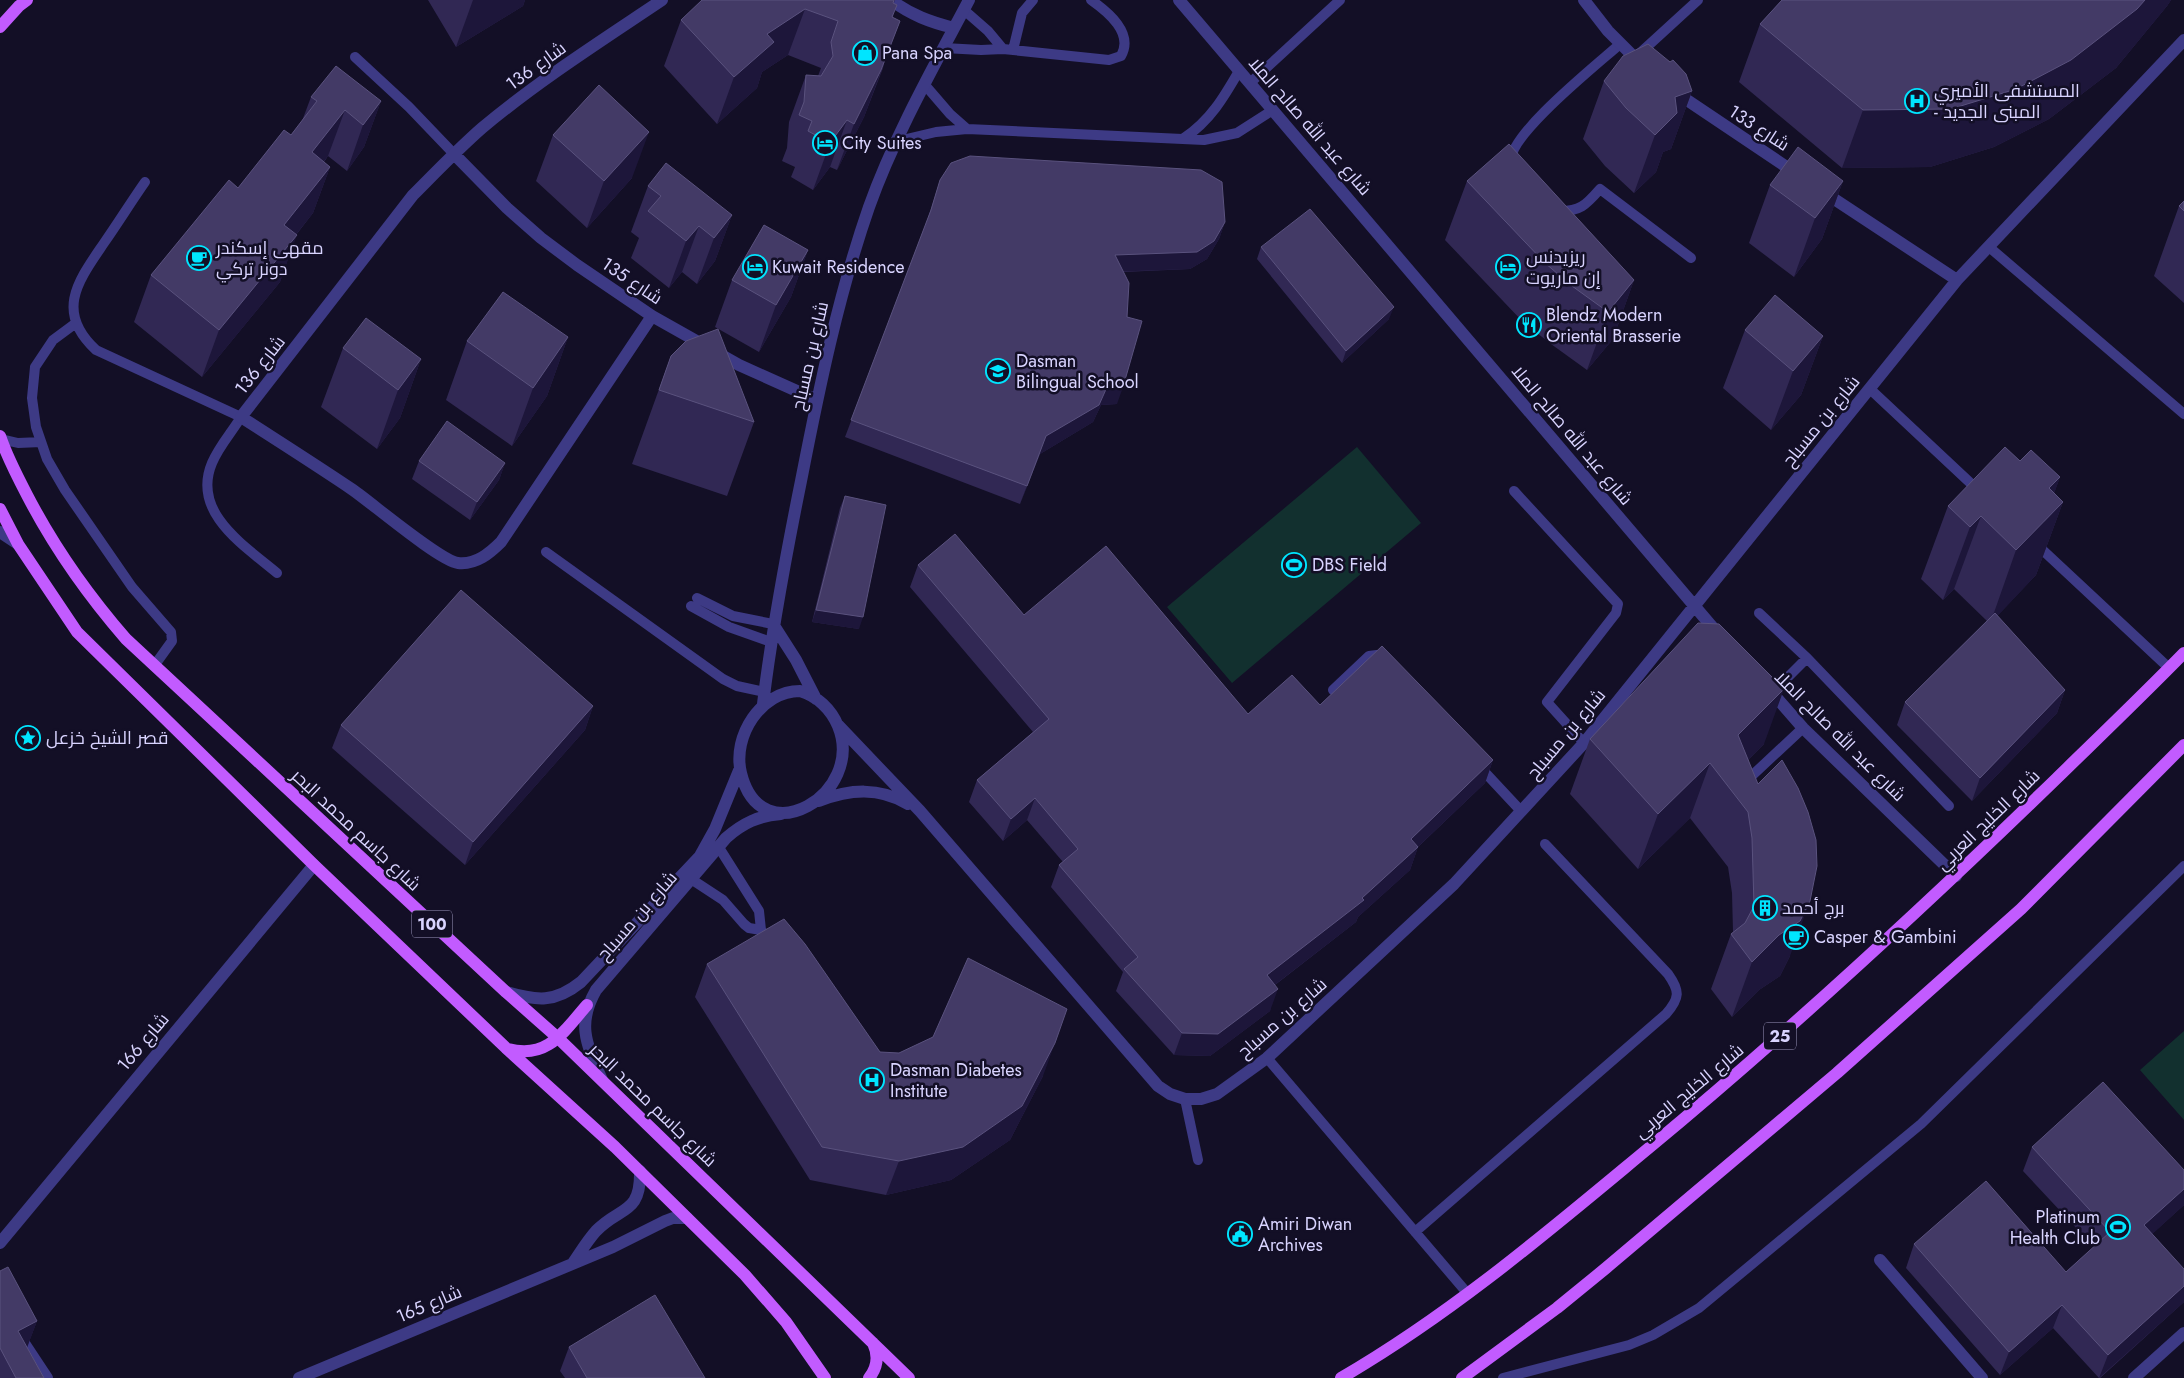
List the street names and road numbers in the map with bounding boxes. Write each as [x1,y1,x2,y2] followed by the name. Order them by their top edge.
[501,35,571,97] street label: شارع 136
[1242,51,1378,201] street label: شارع عبد الله صالح الملا
[1723,99,1795,157] street label: شارع 133
[596,251,668,311] street label: شارع 135
[785,299,835,413] street label: شارع بن مسباح
[229,330,291,400] street label: شارع 136
[1505,359,1639,511] street label: شارع عبد الله صالح الملا
[1776,370,1866,472] street label: شارع بن مسباح
[1769,665,1911,807] street label: شارع عبد الله صالح الملا
[1520,683,1612,785] street label: شارع بن مسباح
[285,762,427,897] street label: شارع جاسم محمد البحر
[1930,763,2047,877] street label: شارع الخليج العربي
[591,866,683,966] street label: شارع بن مسباح
[412,911,452,938] road number: 100
[1232,972,1332,1064] street label: شارع بن مسباح
[111,1007,175,1077] street label: شارع 166
[1764,1022,1796,1050] road number: 25
[583,1036,723,1173] street label: شارع جاسم محمد البحر
[1629,1037,1750,1145] street label: شارع الخليج العربي
[392,1279,466,1329] street label: شارع 165

